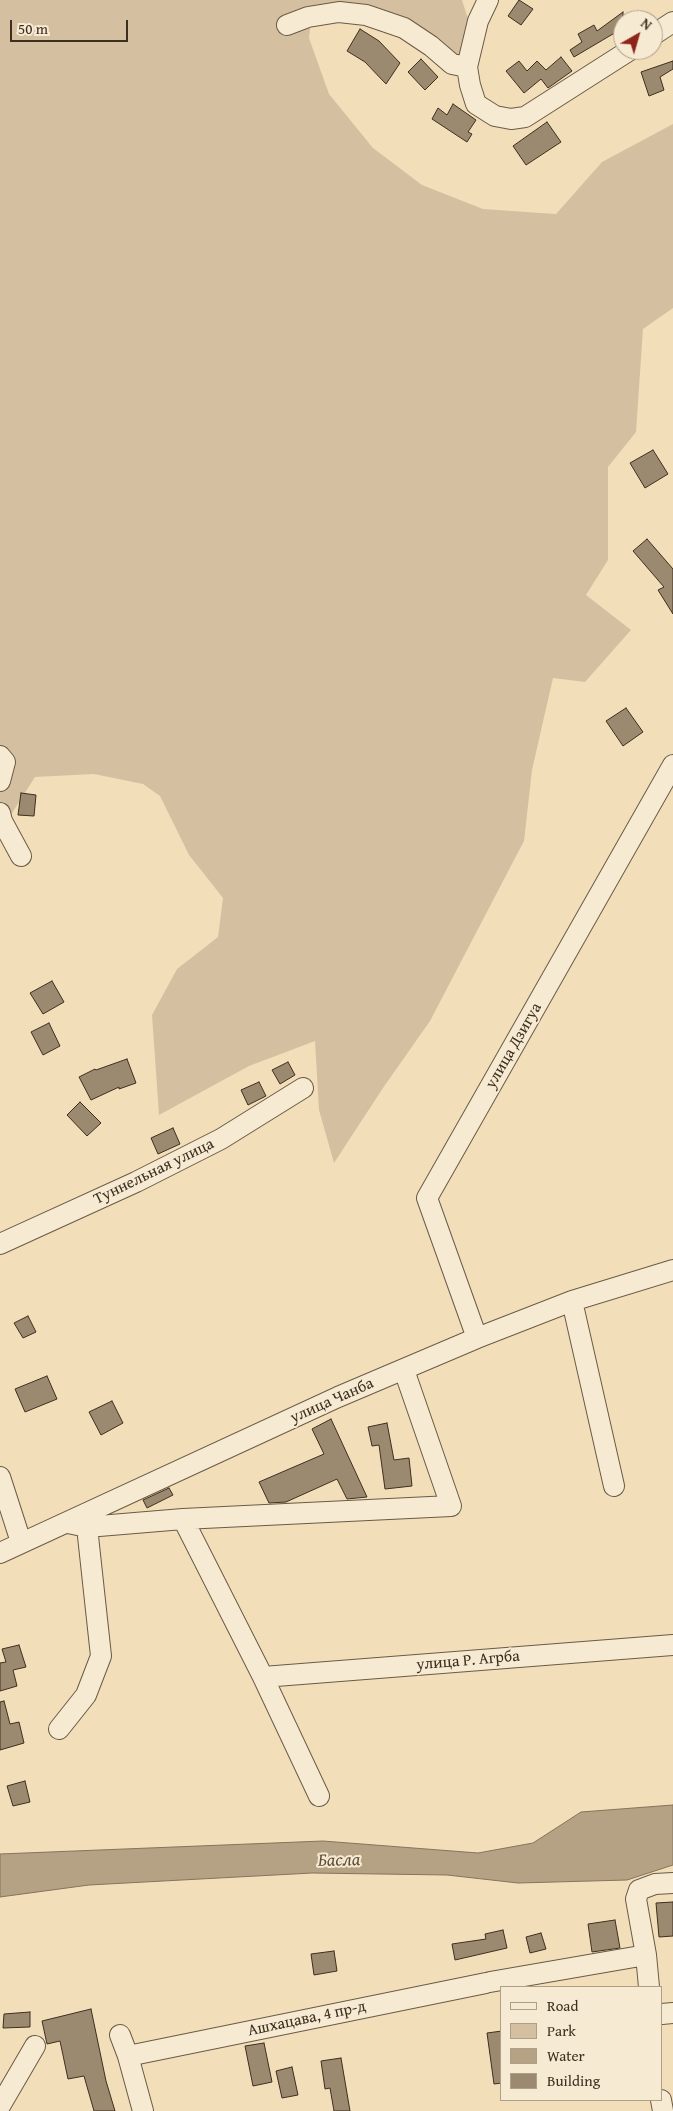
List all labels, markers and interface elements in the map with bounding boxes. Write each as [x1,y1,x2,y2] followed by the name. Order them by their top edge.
[12,10,130,42] scale bar
[613,10,663,60] north arrow
[637,13,656,35] text: N
[18,18,48,39] text: 50 m
[482,1000,546,1092] street label: улица Дзигуа
[91,1135,217,1209] street label: Туннельная улица
[287,1374,377,1428] street label: улица Чанба
[416,1647,520,1675] street label: улица Р. Агрба
[318,1850,360,1872] water label: Басла
[500,1986,663,2101] legend
[547,1995,578,2016] text: Road
[246,1997,368,2041] street label: Ашхацава, 4 пр-д
[547,2020,576,2041] text: Park
[547,2045,585,2066] text: Water
[547,2070,600,2091] text: Building

